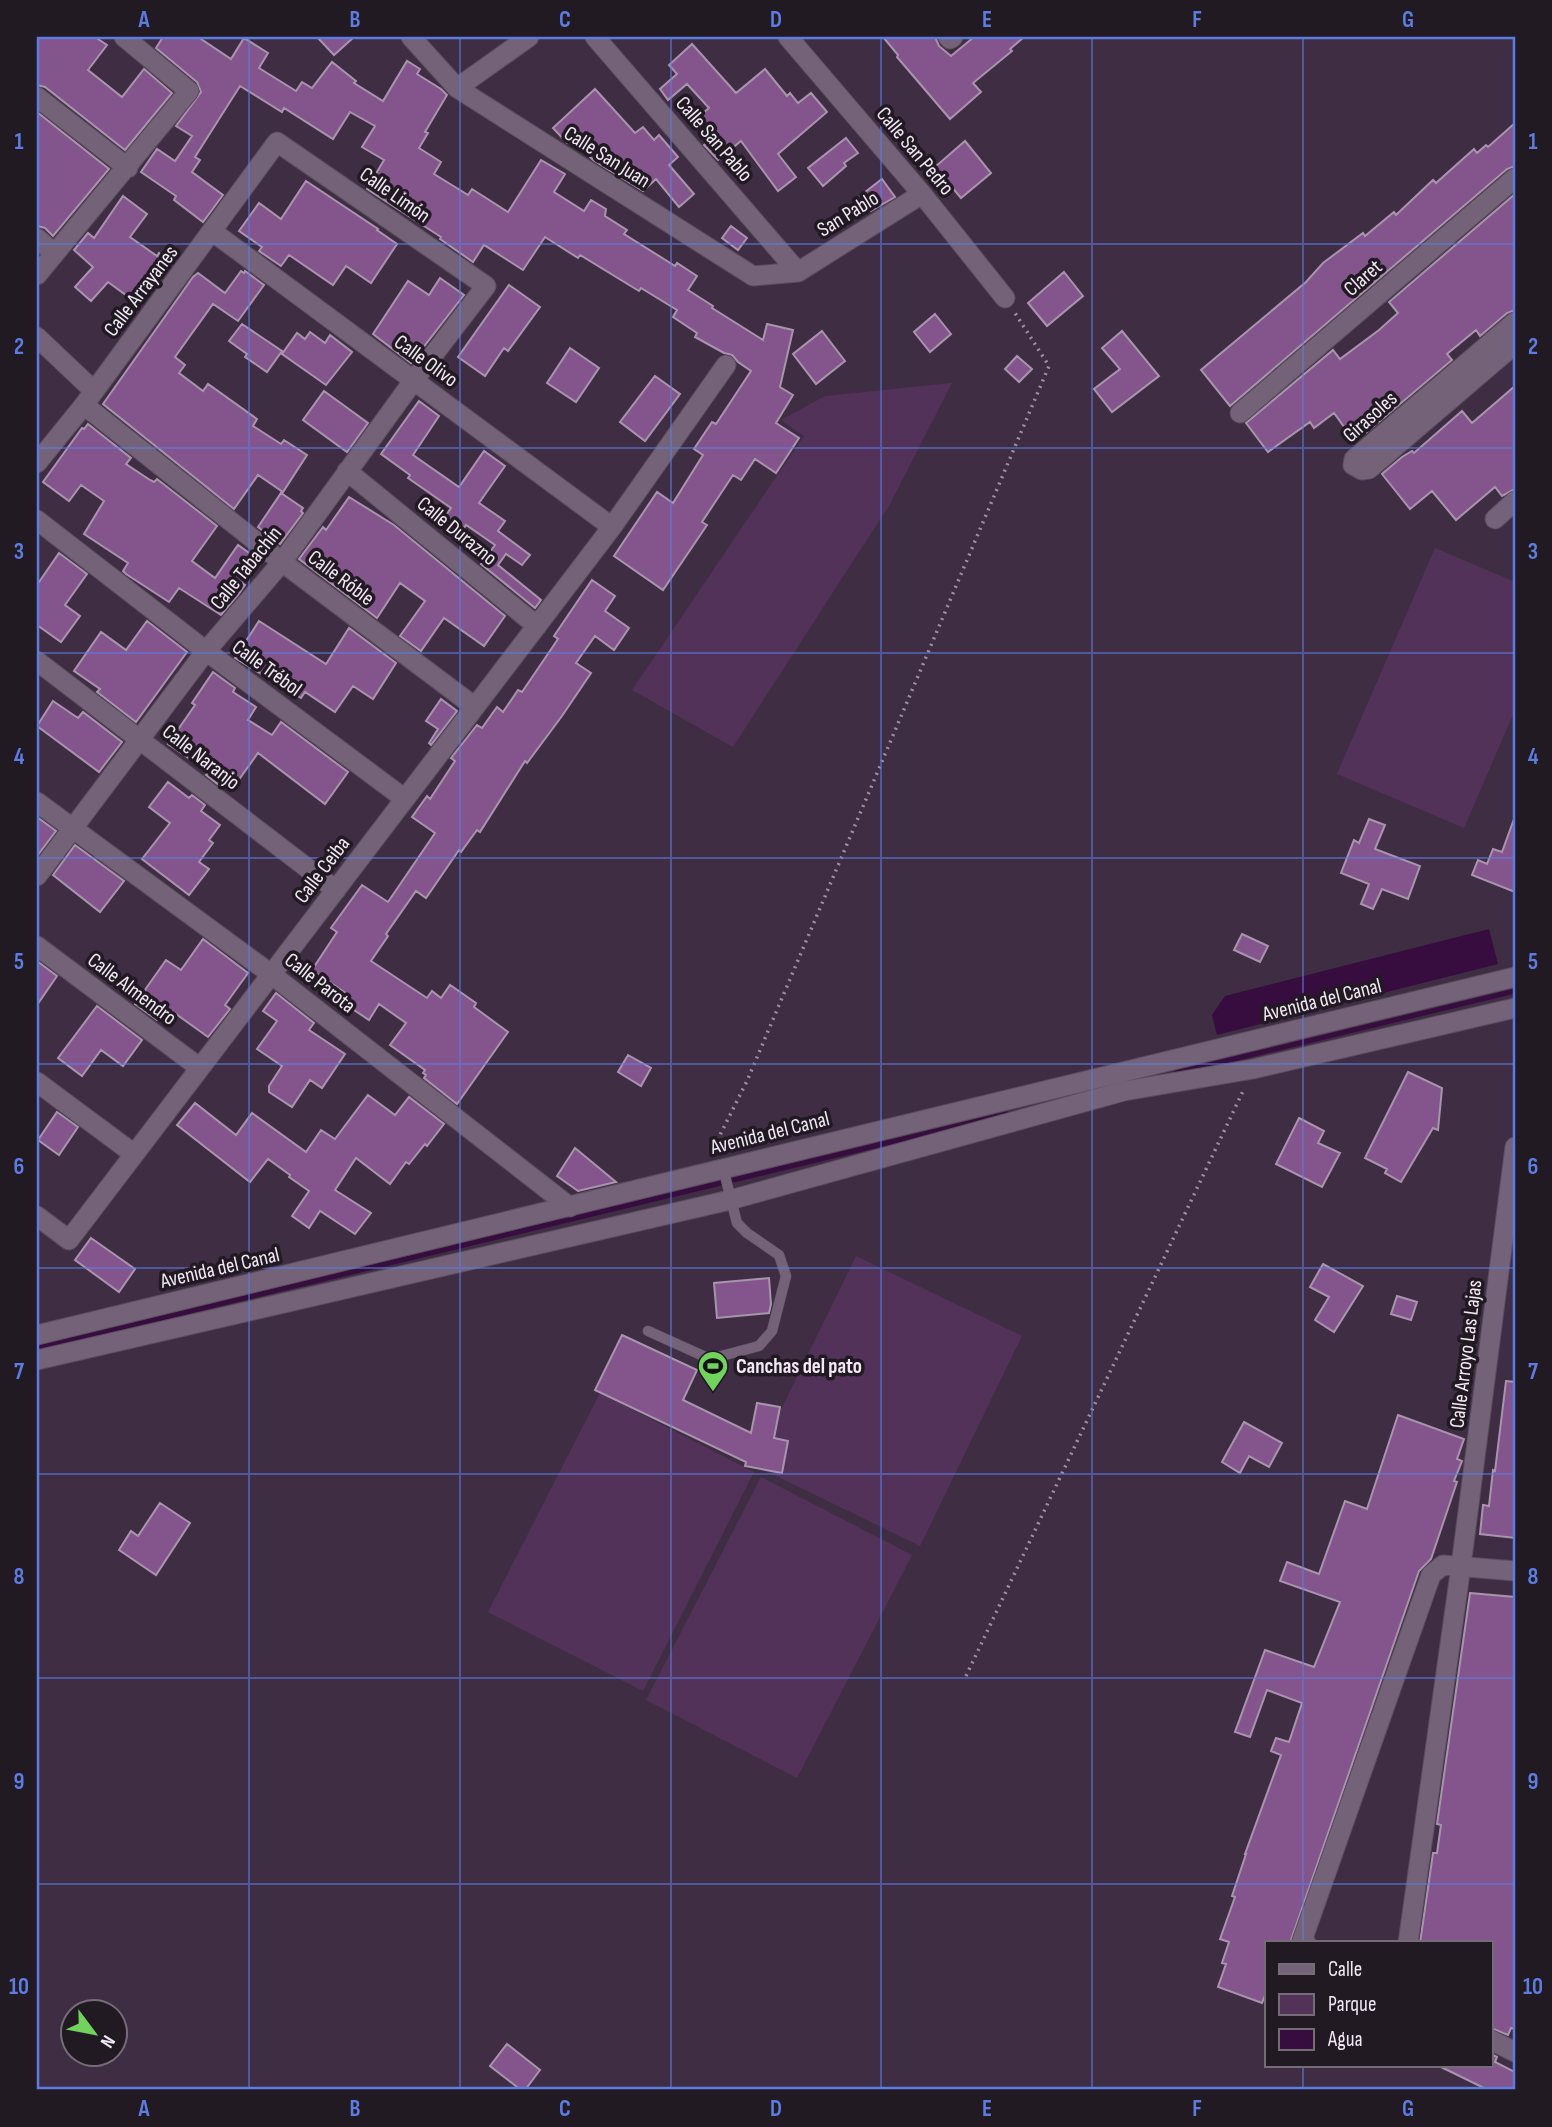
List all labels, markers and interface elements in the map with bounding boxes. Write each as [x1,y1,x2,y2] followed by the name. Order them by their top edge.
[138,6,151,34] text: A
[350,6,361,34] text: B
[559,6,571,34] text: C
[770,6,782,34] text: D
[982,6,992,34] text: E
[1192,6,1202,34] text: F
[1402,6,1414,34] text: G
[670,91,758,187] street label: Calle San Pablo
[871,102,959,200] street label: Calle San Pedro
[559,121,655,193] street label: Calle San Juan
[14,128,24,156] text: 1
[1528,128,1538,156] text: 1
[355,162,435,228] street label: Calle Limón
[813,186,883,242] street label: San Pablo
[99,241,183,341] street label: Calle Arrayanes
[1339,255,1387,301] street label: Claret
[389,329,463,393] street label: Calle Olivo
[14,333,24,361] text: 2
[1528,333,1538,361] text: 2
[1338,386,1402,448] street label: Girasoles
[412,491,502,571] street label: Calle Durazno
[205,521,287,615] street label: Calle Tabachín
[14,538,24,566] text: 3
[1528,538,1538,566] text: 3
[303,545,379,611] street label: Calle Róble
[227,634,307,702] street label: Calle Trébol
[157,719,245,795] street label: Calle Naranjo
[14,743,25,771] text: 4
[1528,743,1539,771] text: 4
[289,832,355,908] street label: Calle Ceiba
[83,947,181,1031] street label: Calle Almendro
[14,948,24,976] text: 5
[280,948,360,1018] street label: Calle Parota
[1528,948,1538,976] text: 5
[1259,973,1384,1027] street label: Avenida del Canal
[707,1106,832,1160] street label: Avenida del Canal
[14,1153,24,1181] text: 6
[1528,1153,1538,1181] text: 6
[157,1242,282,1294] street label: Avenida del Canal
[1445,1278,1487,1430] street label: Calle Arroyo Las Lajas
[696,1349,730,1393] sports icon: Canchas del pato
[736,1354,862,1379] place label: Canchas del pato
[14,1358,24,1386] text: 7
[1528,1358,1538,1386] text: 7
[14,1563,25,1591] text: 8
[1528,1563,1539,1591] text: 8
[14,1768,24,1796] text: 9
[1528,1768,1538,1796] text: 9
[1265,1941,1492,2068] legend
[1328,1957,1362,1982] text: Calle
[9,1973,29,2001] text: 10
[1523,1973,1543,2001] text: 10
[1328,1992,1376,2017] text: Parque
[60,1997,130,2068] north arrow
[1327,2027,1363,2052] text: Agua
[95,2031,120,2052] text: N
[138,2095,151,2123] text: A
[350,2095,361,2123] text: B
[559,2095,571,2123] text: C
[770,2095,782,2123] text: D
[982,2095,992,2123] text: E
[1192,2095,1202,2123] text: F
[1402,2095,1414,2123] text: G

